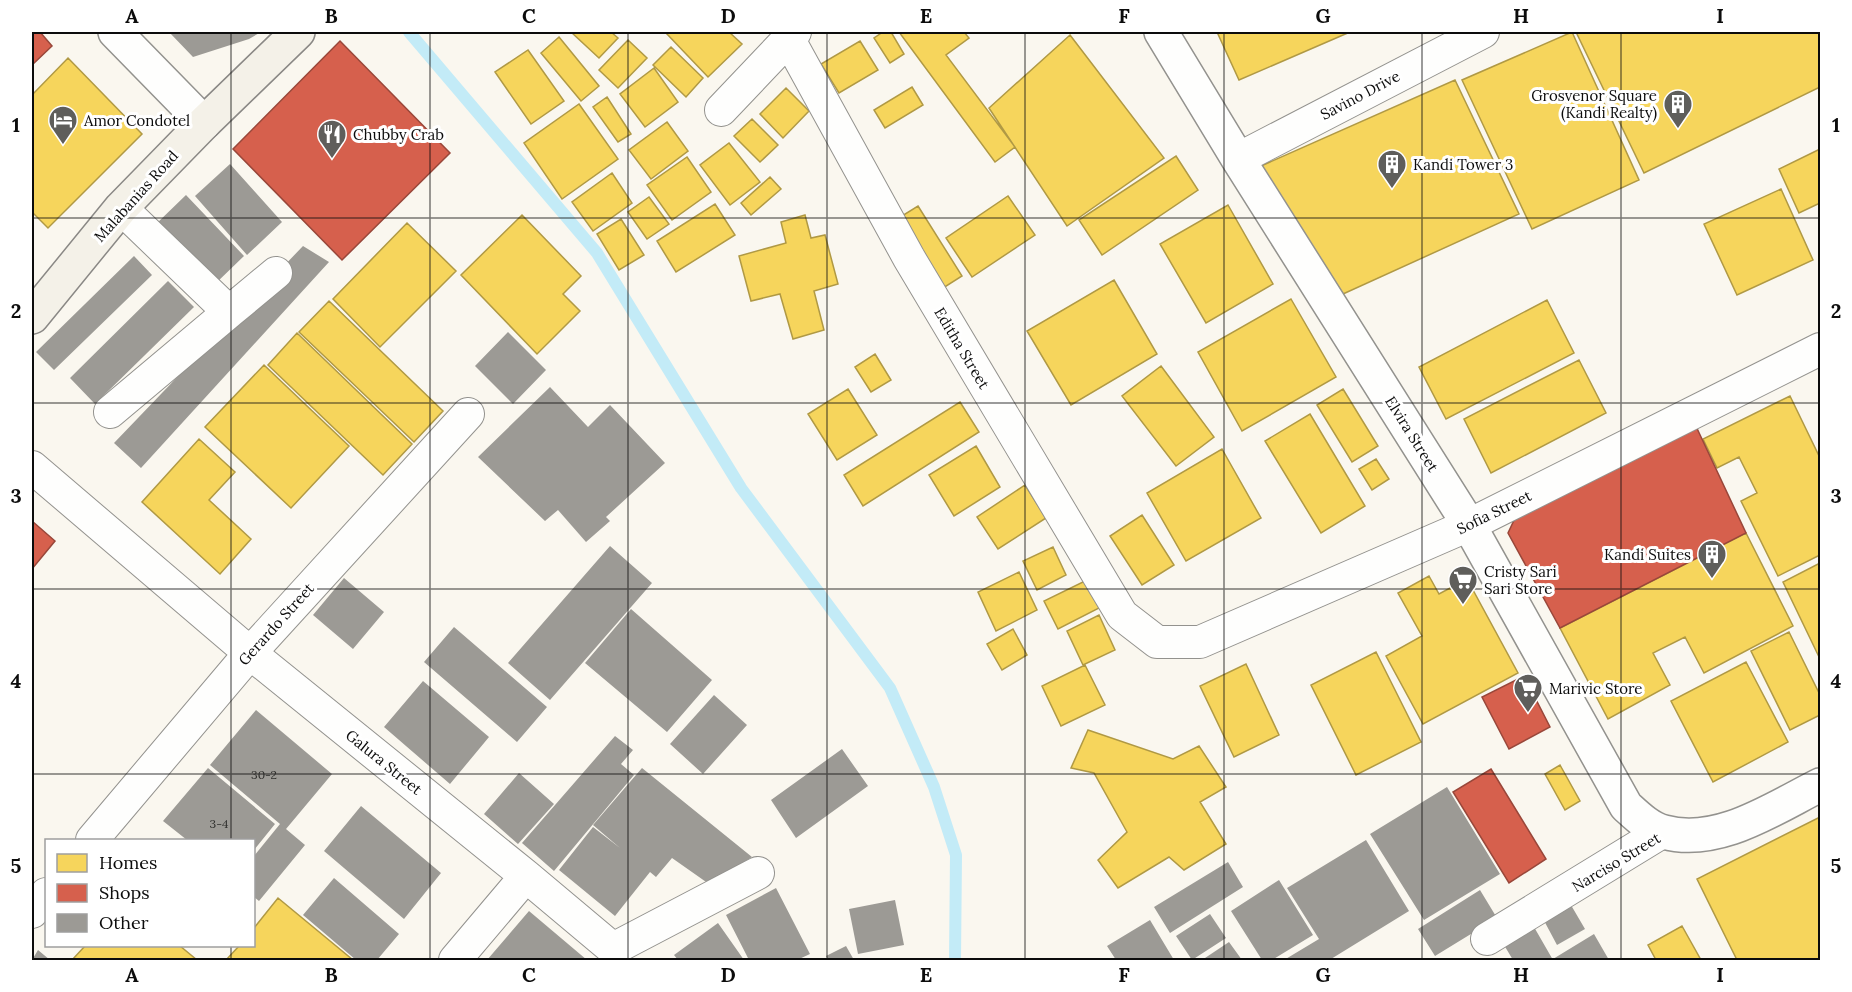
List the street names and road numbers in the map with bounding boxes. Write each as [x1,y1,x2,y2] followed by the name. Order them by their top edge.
[1317,66,1403,124] street label: Savino Drive
[90,146,182,246] street label: Malabanias Road
[930,304,994,392] street label: Editha Street
[1381,393,1443,476] street label: Elvira Street
[1454,486,1535,538] street label: Sofia Street
[234,579,318,669] street label: Gerardo Street
[342,725,426,799] street label: Galura Street
[1568,828,1664,896] street label: Narciso Street

